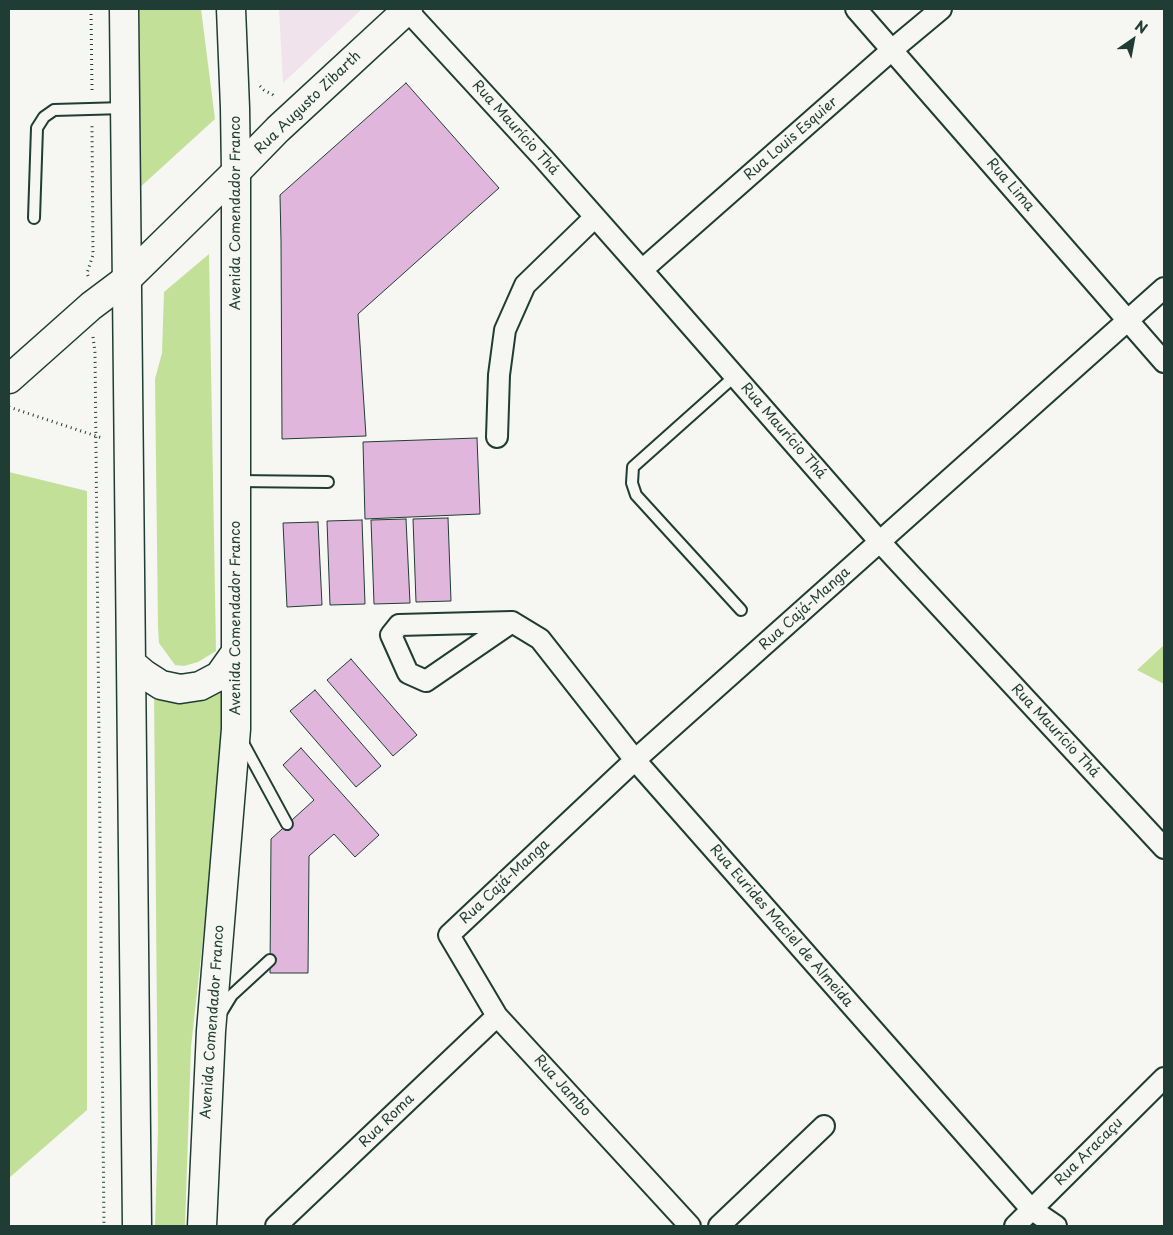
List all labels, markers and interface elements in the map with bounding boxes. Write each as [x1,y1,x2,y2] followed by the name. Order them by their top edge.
[1108,15,1158,65] north arrow
[1131,15,1152,39] text: N
[251,48,365,158] street label: Rua Augusto Zibarth
[468,77,562,179] street label: Rua Maurício Thá
[741,94,841,184] street label: Rua Louis Esquier
[228,116,244,310] street label: Avenida Comendador Franco
[982,155,1038,215] street label: Rua Lima
[737,380,829,482] street label: Rua Maurício Thá
[228,521,244,715] street label: Avenida Comendador Franco
[756,564,854,654] street label: Rua Cajá-Manga
[1007,681,1103,781] street label: Rua Maurício Thá
[457,836,553,928] street label: Rua Cajá-Manga
[706,841,856,1011] street label: Rua Eurides Maciel de Almeida
[198,924,228,1120] street label: Avenida Comendador Franco
[530,1052,594,1120] street label: Rua Jambo
[356,1091,418,1151] street label: Rua Roma
[1052,1115,1126,1189] street label: Rua Aracaçu

